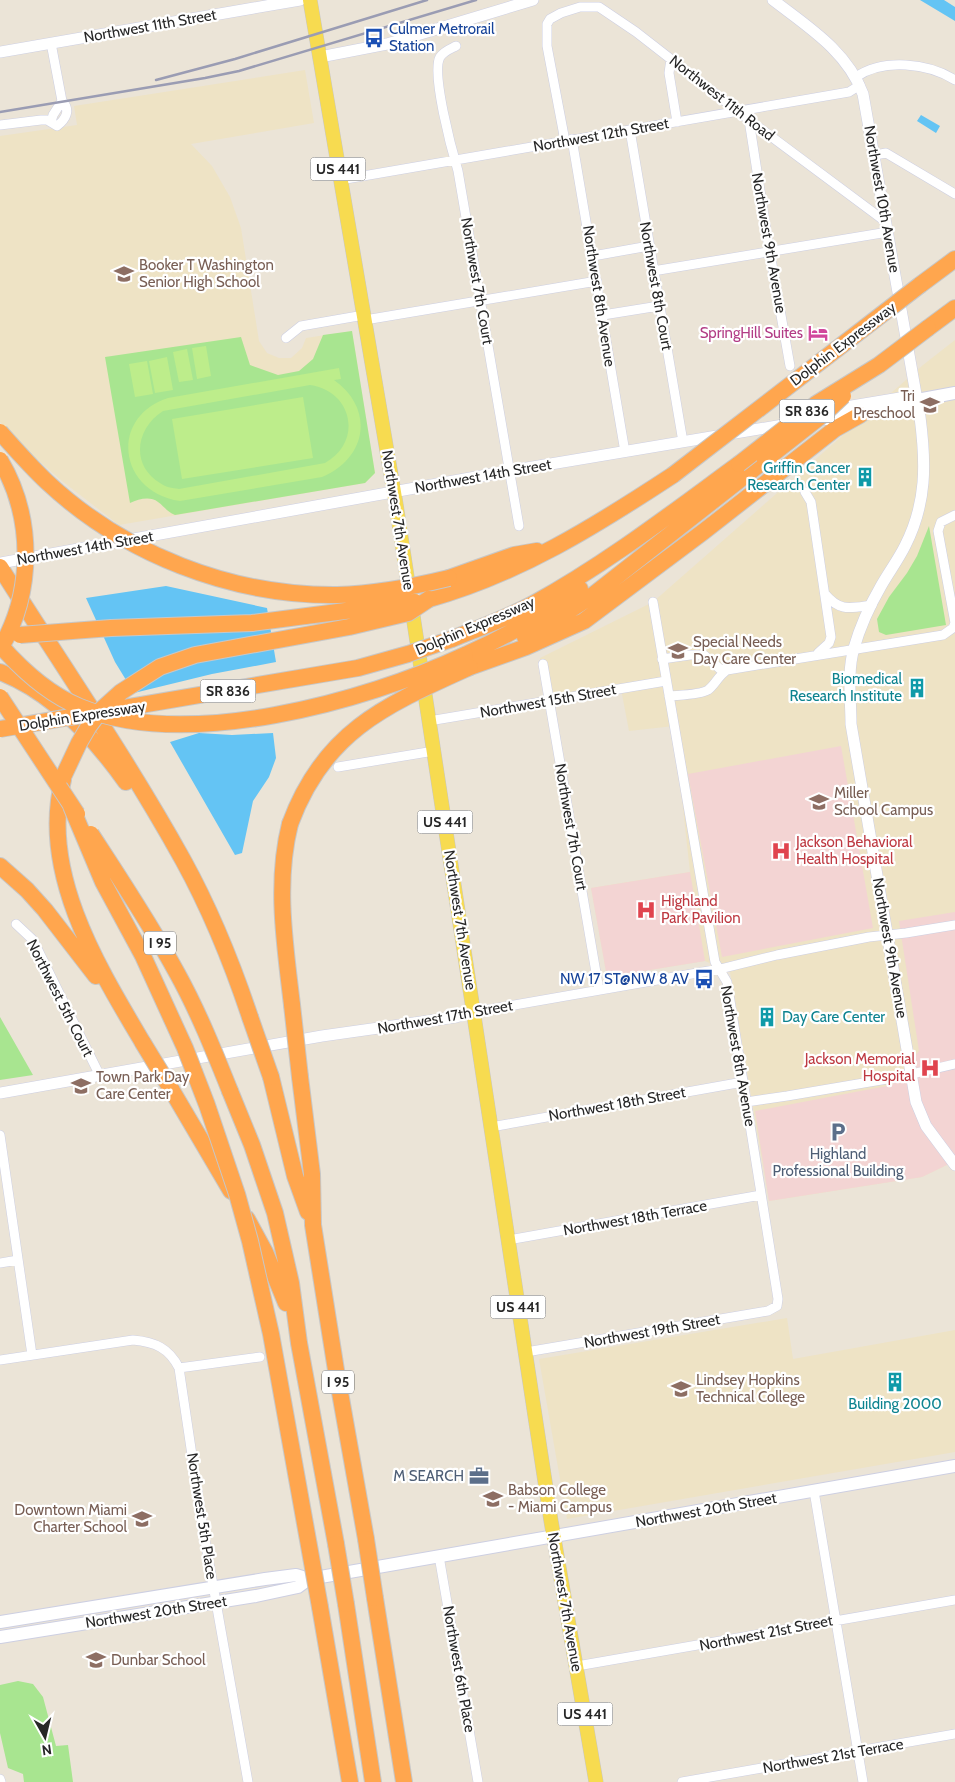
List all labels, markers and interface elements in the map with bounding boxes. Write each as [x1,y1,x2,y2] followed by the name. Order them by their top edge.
[82,5,218,47] street label: Northwest 11th Street
[389,20,495,55] place label: Culmer Metrorail Station
[363,27,385,49] bus stop icon: Culmer Metrorail Station
[666,51,778,145] street label: Northwest 11th Road
[532,114,670,156] street label: Northwest 12th Street
[860,124,904,274] street label: Northwest 10th Avenue
[310,157,366,180] road number: US 441
[748,171,790,315] street label: Northwest 9th Avenue
[457,216,497,346] street label: Northwest 7th Court
[636,220,676,352] street label: Northwest 8th Court
[579,224,619,368] street label: Northwest 8th Avenue
[139,256,274,291] place label: Booker T Washington Senior High School
[113,263,135,285] school or university icon: Booker T Washington Senior High School
[787,298,900,390] street label: Dolphin Expressway
[807,322,829,344] hotel icon: SpringHill Suites
[700,324,803,342] place label: SpringHill Suites
[853,387,915,422] place label: Tri Preschool
[919,394,941,416] school or university icon: Tri Preschool
[780,400,834,422] road number: SR 836
[378,449,418,591] street label: Northwest 7th Avenue
[413,455,553,497] street label: Northwest 14th Street
[747,459,850,494] place label: Griffin Cancer Research Center
[854,466,876,488] building icon: Griffin Cancer Research Center
[15,527,155,569] street label: Northwest 14th Street
[413,593,538,659] street label: Dolphin Expressway
[693,633,796,668] place label: Special Needs Day Care Center
[667,640,689,662] school or university icon: Special Needs Day Care Center
[790,670,902,705] place label: Biomedical Research Institute
[906,677,928,699] building icon: Biomedical Research Institute
[200,679,256,702] road number: SR 836
[479,680,617,722] street label: Northwest 15th Street
[18,697,147,735] street label: Dolphin Expressway
[551,762,591,892] street label: Northwest 7th Court
[834,784,933,819] place label: Miller School Campus
[808,791,830,813] school or university icon: Miller School Campus
[418,810,472,834] road number: US 441
[795,833,913,868] place label: Jackson Behavioral Health Hospital
[770,840,792,862] hospital icon: Jackson Behavioral Health Hospital
[440,849,480,991] street label: Northwest 7th Avenue
[869,876,911,1020] street label: Northwest 9th Avenue
[661,892,741,927] place label: Highland Park Pavilion
[635,899,657,921] hospital icon: Highland Park Pavilion
[144,931,176,954] road number: I 95
[23,936,97,1060] street label: Northwest 5th Court
[693,968,715,990] bus stop icon: NW 17 ST@NW 8 AV
[560,970,690,988] place label: NW 17 ST@NW 8 AV
[717,984,759,1128] street label: Northwest 8th Avenue
[376,996,514,1038] street label: Northwest 17th Street
[756,1006,778,1028] building icon: Day Care Center
[782,1008,885,1026] place label: Day Care Center
[804,1050,915,1085] place label: Jackson Memorial Hospital
[919,1057,941,1079] hospital icon: Jackson Memorial Hospital
[96,1068,190,1103] place label: Town Park Day Care Center
[70,1075,92,1097] school or university icon: Town Park Day Care Center
[547,1083,687,1125] street label: Northwest 18th Street
[827,1121,849,1143] parking icon: Highland Professional Building
[773,1145,904,1180] place label: Highland Professional Building
[562,1196,709,1239] street label: Northwest 18th Terrace
[490,1295,546,1318] road number: US 441
[582,1310,722,1352] street label: Northwest 19th Street
[322,1370,354,1394] road number: I 95
[696,1371,805,1406] place label: Lindsey Hopkins Technical College
[884,1371,906,1393] building icon: Building 2000
[670,1378,692,1400] school or university icon: Lindsey Hopkins Technical College
[848,1395,942,1413] place label: Building 2000
[183,1451,221,1581] street label: Northwest 5th Place
[468,1465,490,1487] office icon: M SEARCH
[393,1467,464,1485] place label: M SEARCH
[508,1481,612,1516] place label: Babson College - Miami Campus
[482,1488,504,1510] school or university icon: Babson College - Miami Campus
[634,1489,778,1531] street label: Northwest 20th Street
[14,1501,127,1536] place label: Downtown Miami Charter School
[131,1508,153,1530] school or university icon: Downtown Miami Charter School
[544,1531,586,1673] street label: Northwest 7th Avenue
[84,1592,228,1632] street label: Northwest 20th Street
[439,1604,479,1734] street label: Northwest 6th Place
[698,1611,834,1655] street label: Northwest 21st Street
[85,1649,107,1671] school or university icon: Dunbar School
[111,1651,206,1669] place label: Dunbar School
[558,1702,612,1726] road number: US 441
[20,1712,70,1762] north arrow
[761,1735,905,1777] street label: Northwest 21st Terrace
[41,1740,53,1759] text: N

